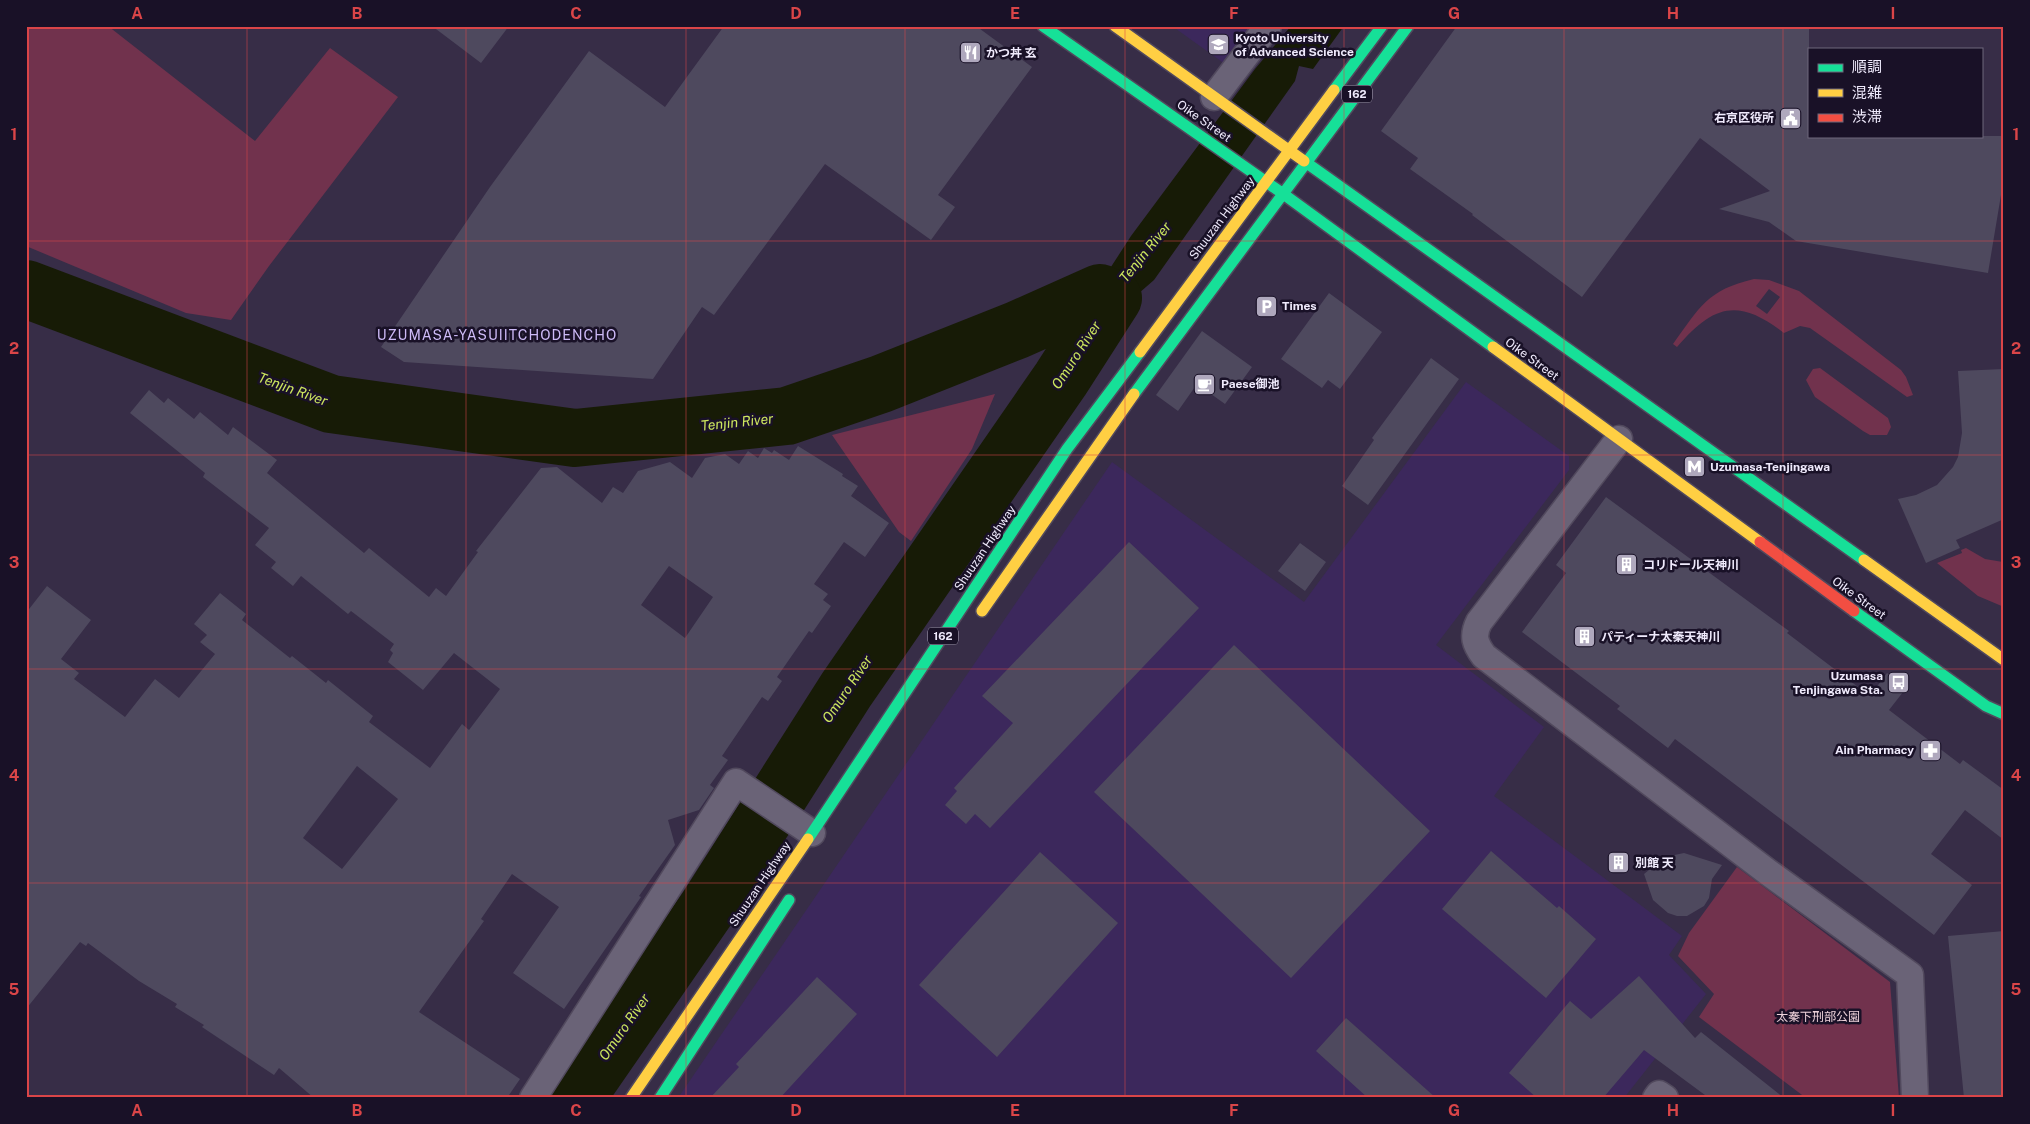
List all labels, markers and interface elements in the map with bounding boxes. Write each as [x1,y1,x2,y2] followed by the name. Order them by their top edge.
[131,4,143,23] text: A
[352,4,363,23] text: B
[570,4,582,23] text: C
[790,4,802,23] text: D
[1010,4,1020,23] text: E
[1229,4,1239,23] text: F
[1448,4,1460,23] text: G
[1667,4,1679,23] text: H
[1891,4,1895,23] text: I
[1235,31,1354,59] place label: Kyoto University of Advanced Science
[1207,33,1231,57] school or university icon: Kyoto University of Advanced Science
[958,41,982,65] restaurant icon: かつ丼 玄
[986,46,1037,60] place label: かつ丼 玄
[1808,48,1982,138] legend
[1852,58,1882,75] text: 順調
[1852,84,1882,101] text: 混雑
[1342,86,1372,102] road number: 162
[1174,97,1234,145] street label: Oike Street
[1778,106,1802,130] public building icon: 右京区役所
[1852,108,1882,125] text: 渋滞
[1714,111,1774,125] place label: 右京区役所
[11,125,17,144] text: 1
[2013,125,2019,144] text: 1
[1186,174,1258,262] street label: Shuuzan Highway
[1116,218,1175,285] water label: Tenjin River
[1254,294,1278,318] parking icon: Times
[1282,299,1317,313] place label: Times
[1048,318,1104,392] water label: Omuro River
[377,327,617,343] district label: UZUMASA-YASUIITCHODENCHO
[1502,335,1562,383] street label: Oike Street
[9,339,19,358] text: 2
[2011,339,2021,358] text: 2
[256,369,331,409] water label: Tenjin River
[1193,372,1217,396] cafe icon: Paese御池
[1221,377,1280,391] place label: Paese御池
[700,410,775,434] water label: Tenjin River
[1682,455,1706,479] metro station icon: Uzumasa-Tenjingawa
[1710,460,1830,474] place label: Uzumasa-Tenjingawa
[951,502,1019,593] street label: Shuuzan Highway
[9,553,19,572] text: 3
[1615,553,1639,577] building icon: コリドール天神川
[2011,553,2021,572] text: 3
[1643,558,1739,572] place label: コリドール天神川
[1829,574,1889,622] street label: Oike Street
[1573,625,1597,649] building icon: パティーナ太秦天神川
[928,628,958,644] road number: 162
[1601,630,1720,644] place label: パティーナ太秦天神川
[819,652,876,726] water label: Omuro River
[1793,669,1883,697] place label: Uzumasa Tenjingawa Sta.
[1887,671,1911,695] bus stop icon: Uzumasa Tenjingawa Sta.
[1918,738,1942,762] pharmacy icon: Ain Pharmacy
[1835,743,1914,757] place label: Ain Pharmacy
[9,766,20,785] text: 4
[2011,766,2022,785] text: 4
[726,838,794,929] street label: Shuuzan Highway
[1607,851,1631,875] building icon: 別館 天
[1635,856,1674,870] place label: 別館 天
[9,980,20,999] text: 5
[2011,980,2022,999] text: 5
[595,990,653,1063] water label: Omuro River
[1776,1010,1860,1024] park label: 太秦下刑部公園
[131,1101,143,1120] text: A
[352,1101,363,1120] text: B
[570,1101,582,1120] text: C
[790,1101,802,1120] text: D
[1010,1101,1020,1120] text: E
[1229,1101,1239,1120] text: F
[1448,1101,1460,1120] text: G
[1667,1101,1679,1120] text: H
[1891,1101,1895,1120] text: I

